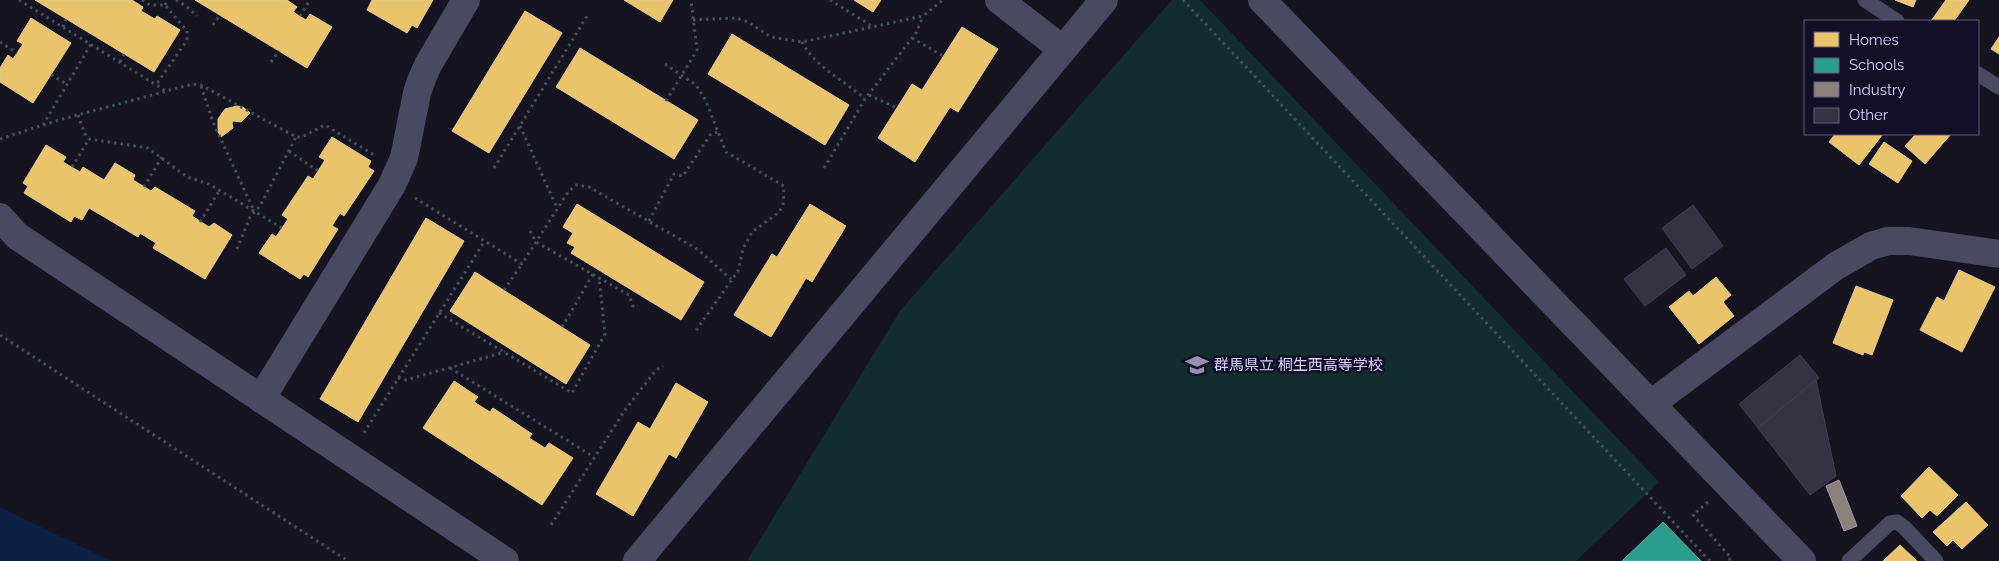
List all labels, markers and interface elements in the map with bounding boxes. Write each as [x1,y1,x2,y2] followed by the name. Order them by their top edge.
[1804,20,1979,135] legend
[1849,31,1899,49] text: Homes
[1849,56,1904,74] text: Schools
[1849,81,1905,99] text: Industry
[1849,106,1889,124] text: Other
[1184,352,1210,378] school or university icon: 群馬県立 桐生西高等学校
[1214,356,1383,374] place label: 群馬県立 桐生西高等学校

